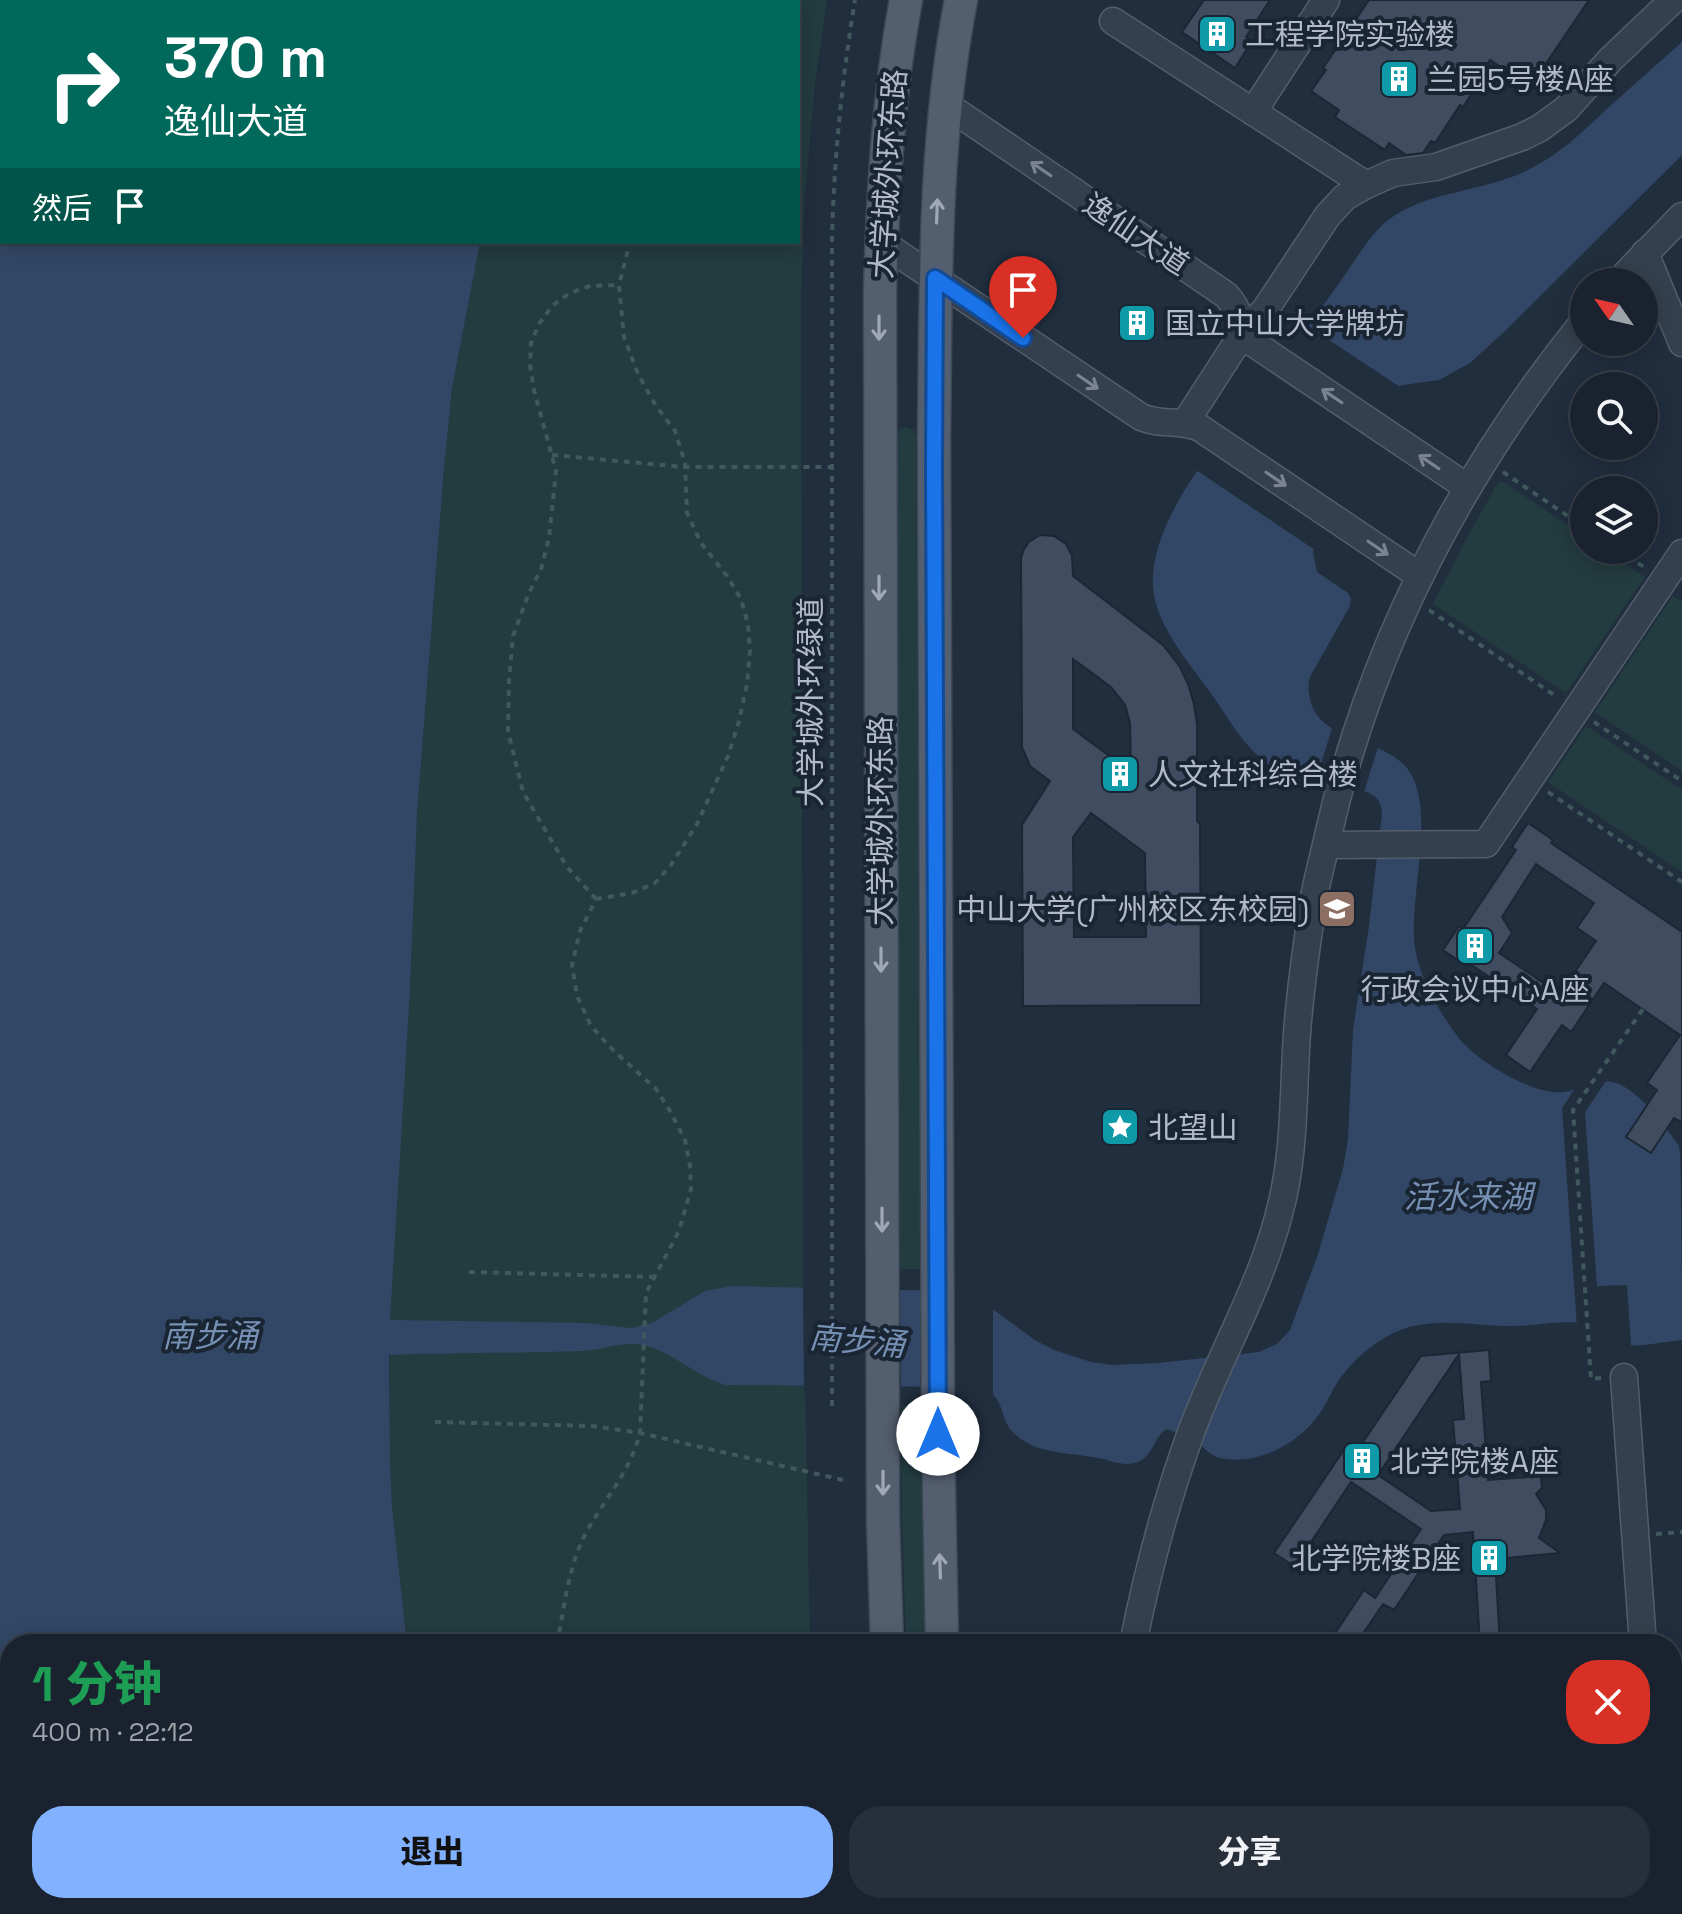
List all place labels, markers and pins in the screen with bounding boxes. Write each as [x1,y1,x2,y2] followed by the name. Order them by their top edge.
[1196,13,1238,55] building icon: 工程学院实验楼
[1245,15,1455,54] place label: 工程学院实验楼
[1378,58,1420,100] building icon: 兰园5号楼A座
[1427,60,1614,99] place label: 兰园5号楼A座
[989,256,1057,338] pin
[1116,302,1158,344] building icon: 国立中山大学牌坊
[1165,304,1405,343] place label: 国立中山大学牌坊
[1099,753,1141,795] building icon: 人文社科综合楼
[1148,755,1358,794] place label: 人文社科综合楼
[1316,888,1358,930] school or university icon: 中山大学(广州校区东校园)
[956,890,1309,929] place label: 中山大学(广州校区东校园)
[1454,925,1496,967] building icon: 行政会议中心A座
[1361,970,1589,1009] place label: 行政会议中心A座
[1099,1106,1141,1148] place icon: 北望山
[1148,1108,1238,1147] place label: 北望山
[1341,1440,1383,1482] building icon: 北学院楼A座
[1390,1442,1559,1481] place label: 北学院楼A座
[1468,1537,1510,1579] building icon: 北学院楼B座
[1291,1539,1461,1578] place label: 北学院楼B座

